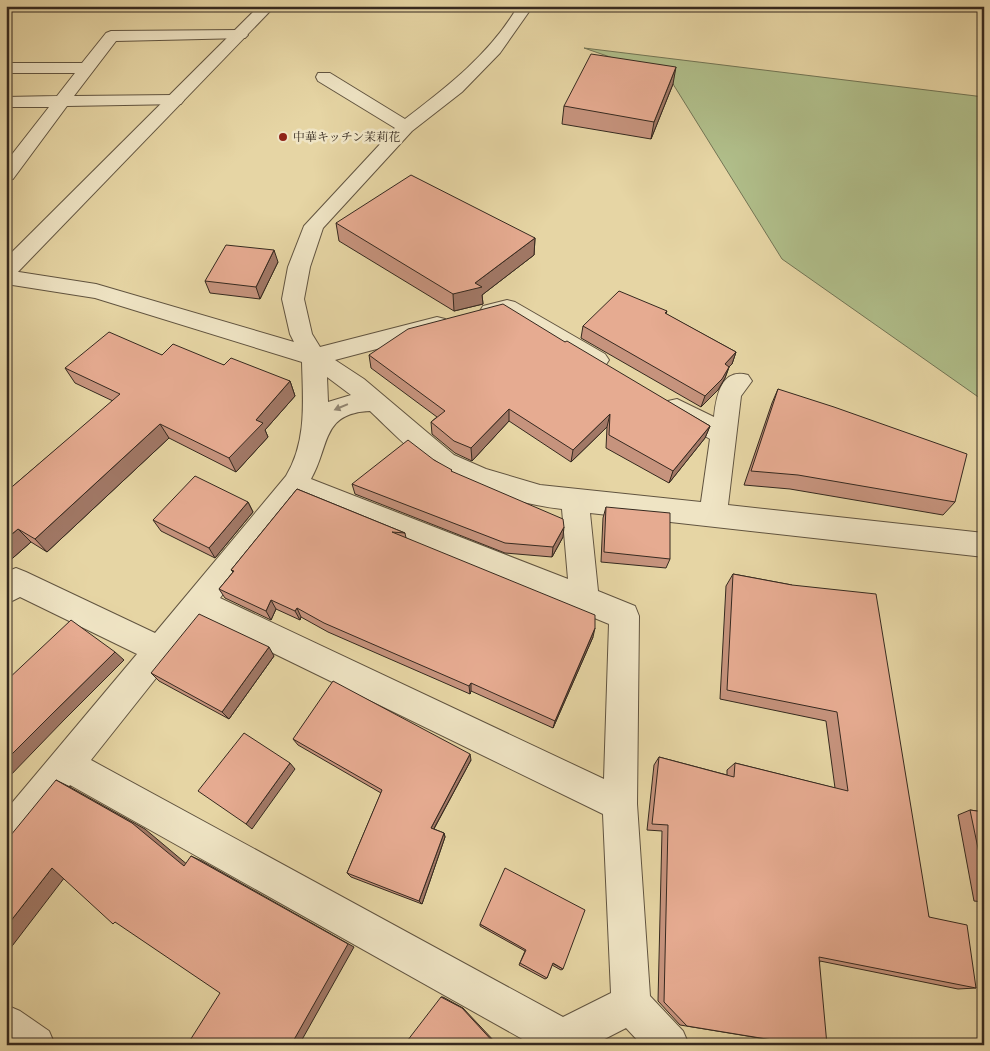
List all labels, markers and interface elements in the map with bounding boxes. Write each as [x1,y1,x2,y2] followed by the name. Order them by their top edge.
[293,130,400,145] place label: 中華キッチン茉莉花
[277,131,289,143] marker: 中華キッチン茉莉花
[334,404,348,412] one-way arrow

